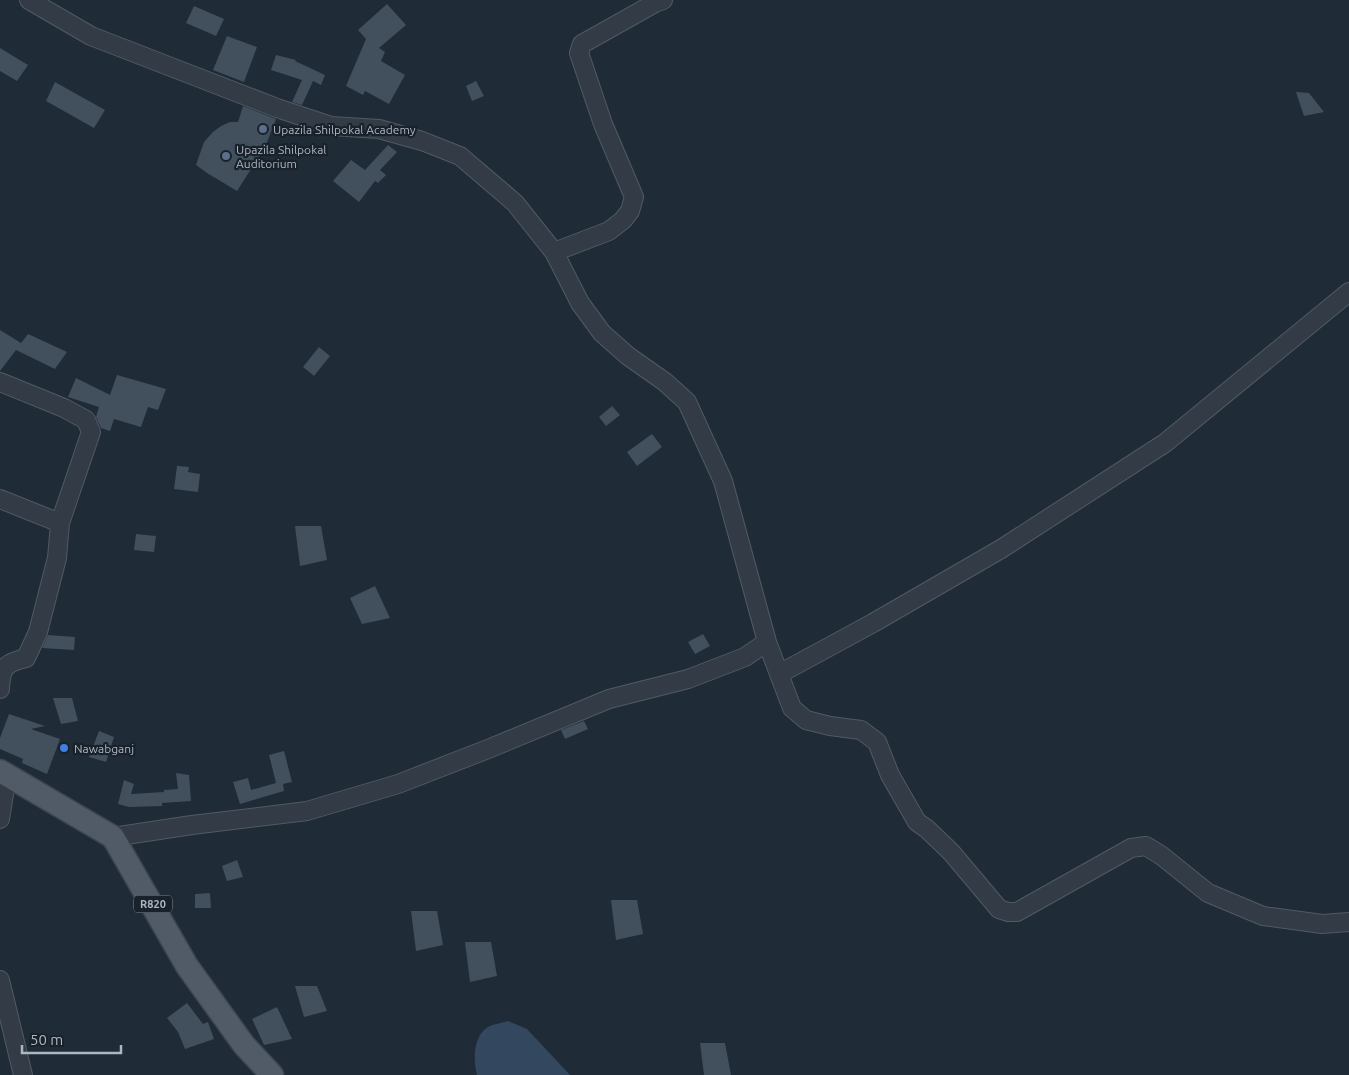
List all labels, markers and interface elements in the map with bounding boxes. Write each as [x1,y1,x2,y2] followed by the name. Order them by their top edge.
[257,123,269,135] marker: Upazila Shilpokal Academy
[273,123,416,136] place label: Upazila Shilpokal Academy
[236,143,327,170] place label: Upazila Shilpokal Auditorium
[220,150,232,162] marker: Upazila Shilpokal Auditorium
[58,742,70,754] marker: Nawabganj
[74,742,134,755] place label: Nawabganj
[134,896,172,912] road number: R820
[22,1022,121,1054] scale bar
[30,1031,63,1048] text: 50 m

